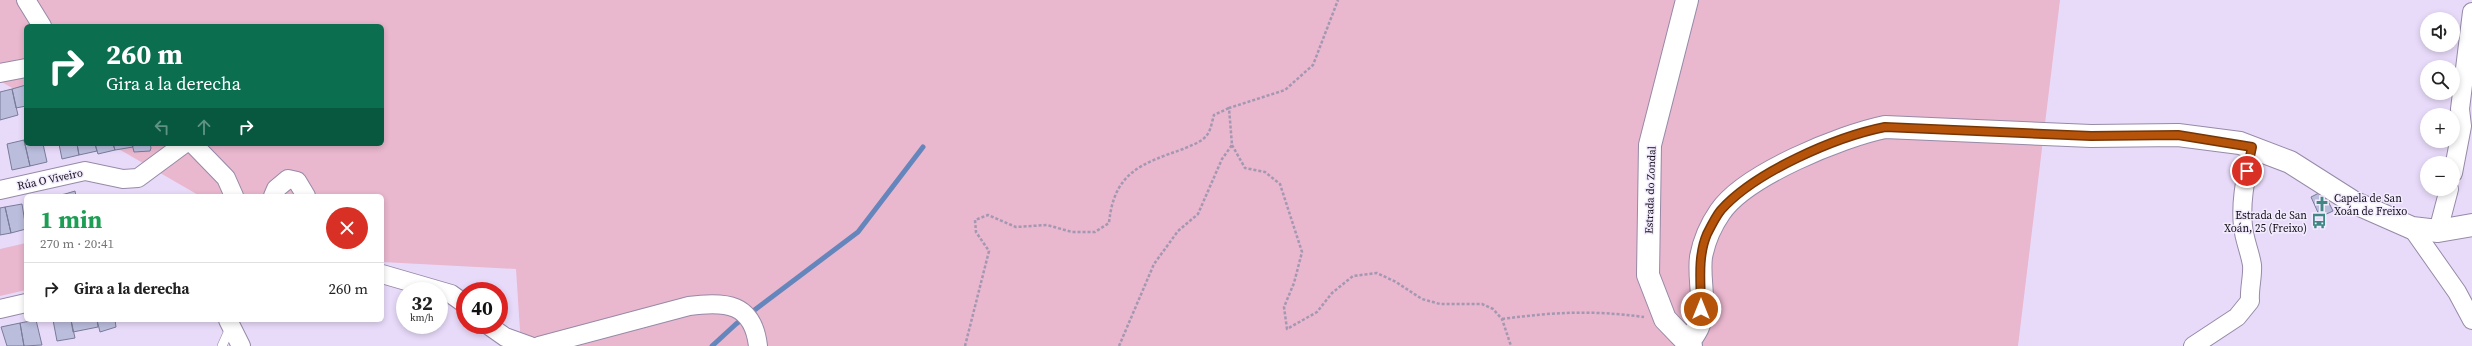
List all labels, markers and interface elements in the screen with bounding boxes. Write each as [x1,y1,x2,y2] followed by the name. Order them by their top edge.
[2420,12,2460,196] map controls
[2420,12,2460,52] button: sound
[106,35,183,73] text: 260 m
[40,40,92,92] icon: right
[2420,60,2460,100] button: search
[106,71,241,96] text: Gira a la derecha
[2420,108,2460,148] button: +
[151,116,173,138] icon: left
[193,116,215,138] icon: ahead
[235,116,257,138] icon: right
[1641,146,1660,234] street label: Estrada do Zondal
[2230,154,2264,188] pin
[2420,156,2460,196] button: −
[2236,160,2258,182] icon: arrive
[16,165,84,194] street label: Rúa O Viveiro
[2334,191,2407,219] place label: Capela de San Xoán de Freixo
[2313,195,2331,213] church icon: Capela de San Xoán de Freixo
[40,203,102,236] text: 1 min
[326,207,368,249] button: close
[2224,208,2307,236] place label: Estrada de San Xoán, 25 (Freixo)
[2310,212,2328,230] bus stop icon: Estrada de San Xoán, 25 (Freixo)
[40,235,114,252] text: 270 m · 20:41
[40,278,62,300] icon: right
[74,278,189,299] text: Gira a la derecha
[328,278,368,299] text: 260 m
[456,282,508,334] speed limit sign: 40
[1680,288,1722,330] position arrow
[411,289,433,317] text: 32
[410,311,434,324] text: km/h

